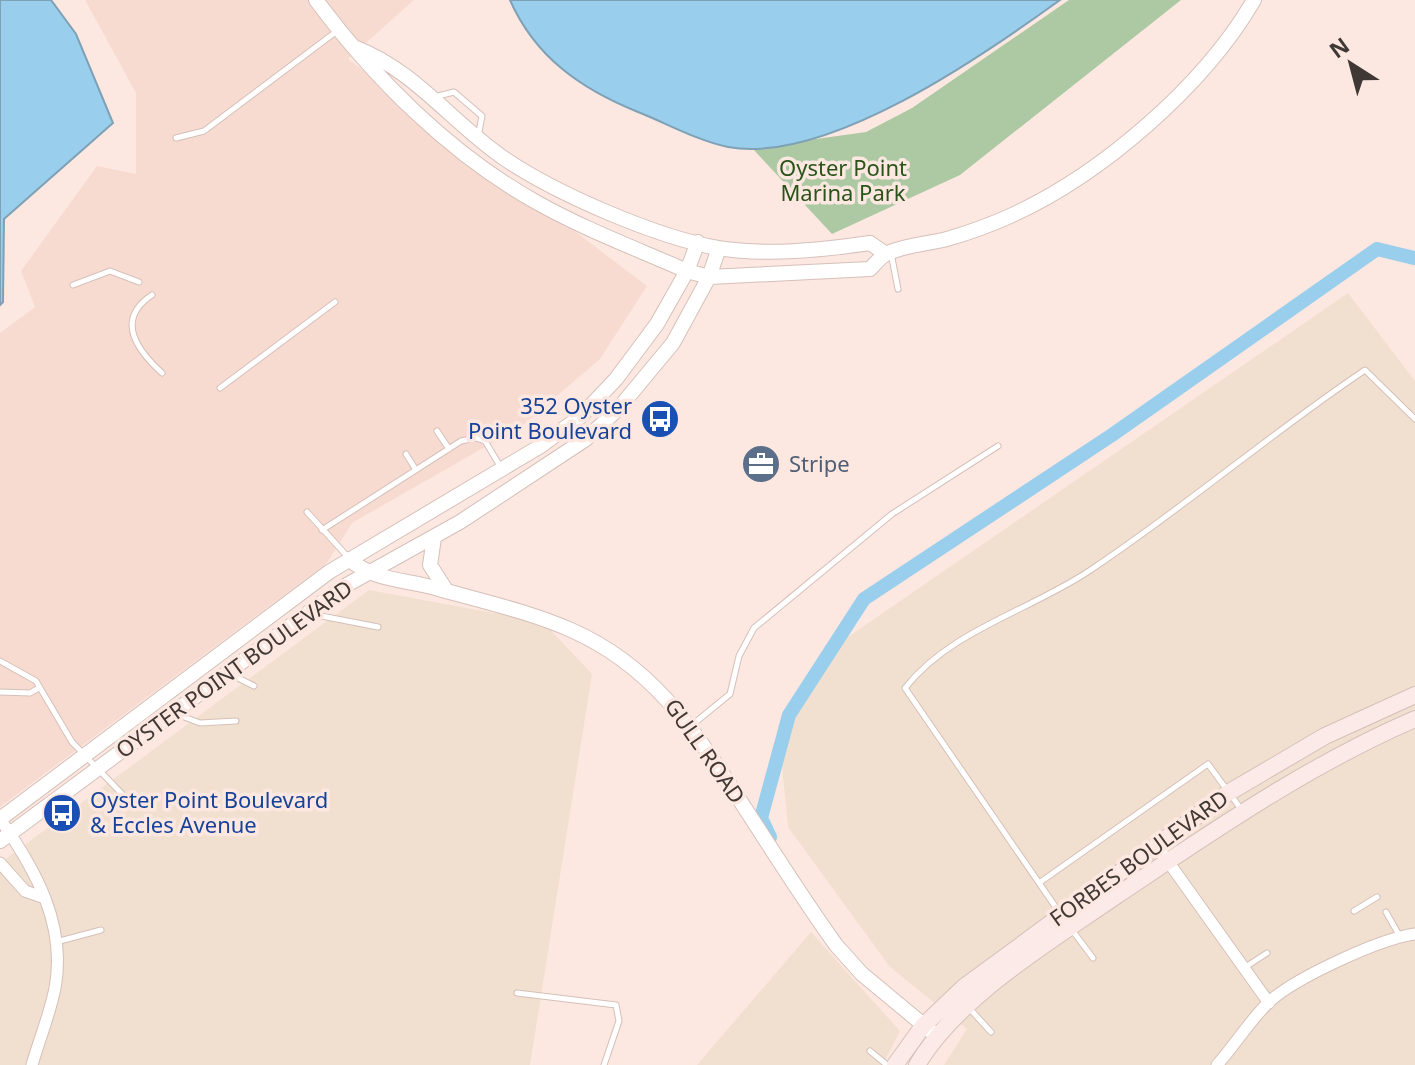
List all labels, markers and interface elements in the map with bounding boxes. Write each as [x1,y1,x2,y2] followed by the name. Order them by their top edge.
[1311,24,1391,104] north arrow
[1323,30,1355,64] text: N
[779,152,907,207] park label: Oyster Point Marina Park
[468,390,632,445] place label: 352 Oyster Point Boulevard
[639,398,681,440] bus stop icon: 352 Oyster Point Boulevard
[740,443,782,485] office icon: Stripe
[789,448,850,478] place label: Stripe
[109,572,358,764] street label: OYSTER POINT BOULEVARD
[659,692,753,809] street label: GULL ROAD
[1043,782,1234,932] street label: FORBES BOULEVARD
[90,784,328,839] place label: Oyster Point Boulevard & Eccles Avenue
[41,792,83,834] bus stop icon: Oyster Point Boulevard & Eccles Avenue

